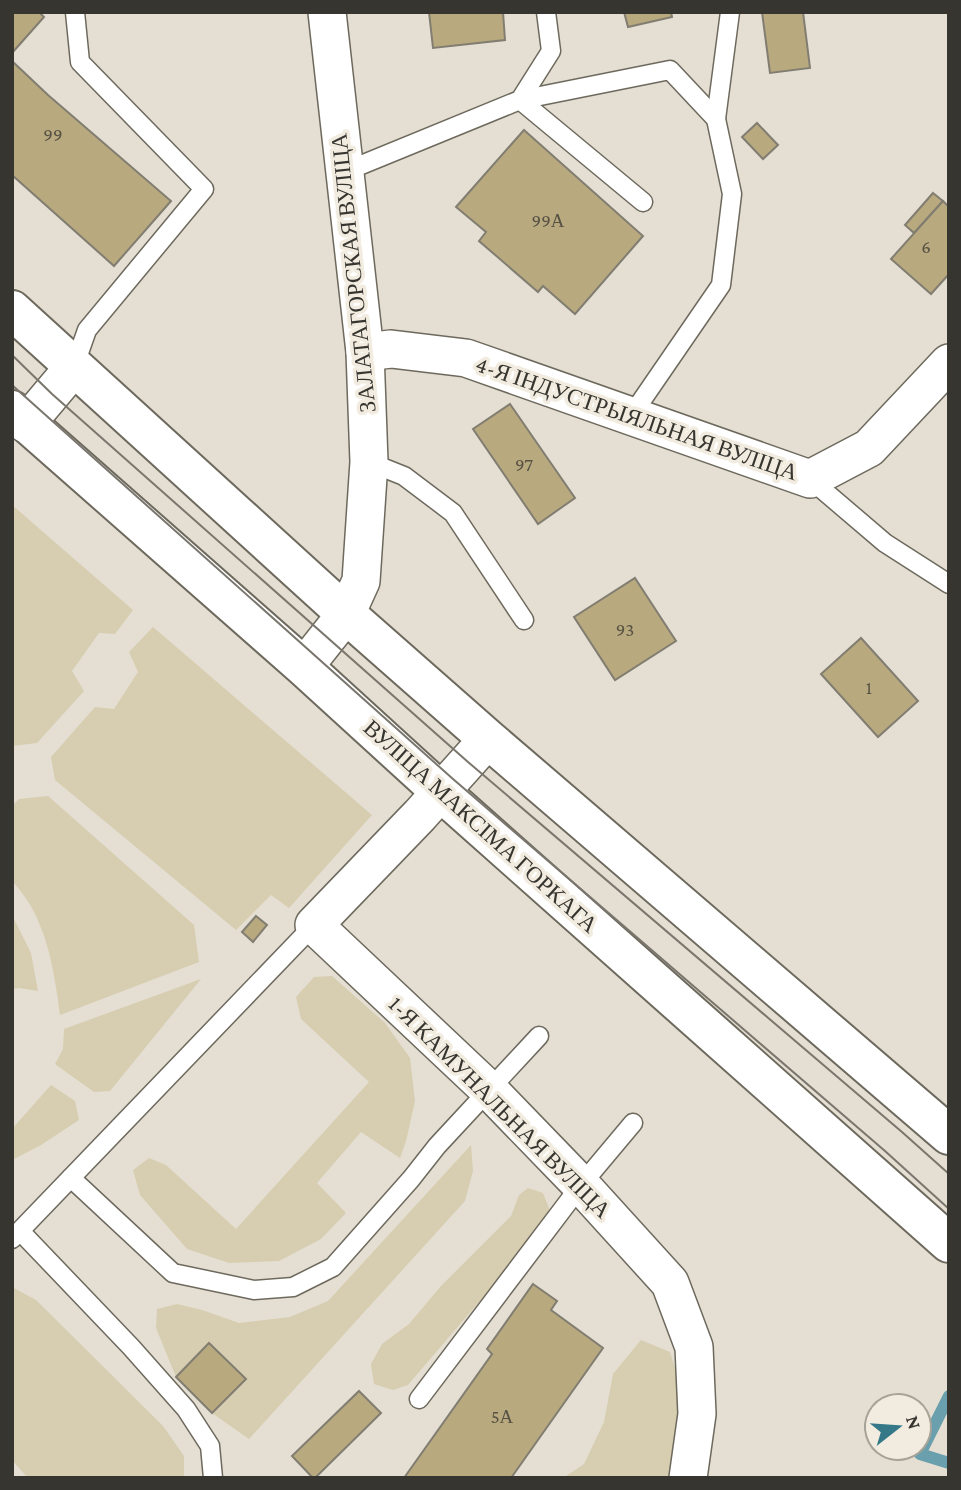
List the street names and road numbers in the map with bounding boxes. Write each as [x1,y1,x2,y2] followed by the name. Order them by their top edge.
[325,132,381,414] street label: ЗАЛАТАГОРСКАЯ ВУЛІЦА
[472,350,802,486] street label: 4-Я ІНДУСТРЫЯЛЬНАЯ ВУЛІЦА
[359,714,604,938] street label: ВУЛІЦА МАКСІМА ГОРКАГА
[384,991,617,1224] street label: 1-Я КАМУНАЛЬНАЯ ВУЛІЦА

